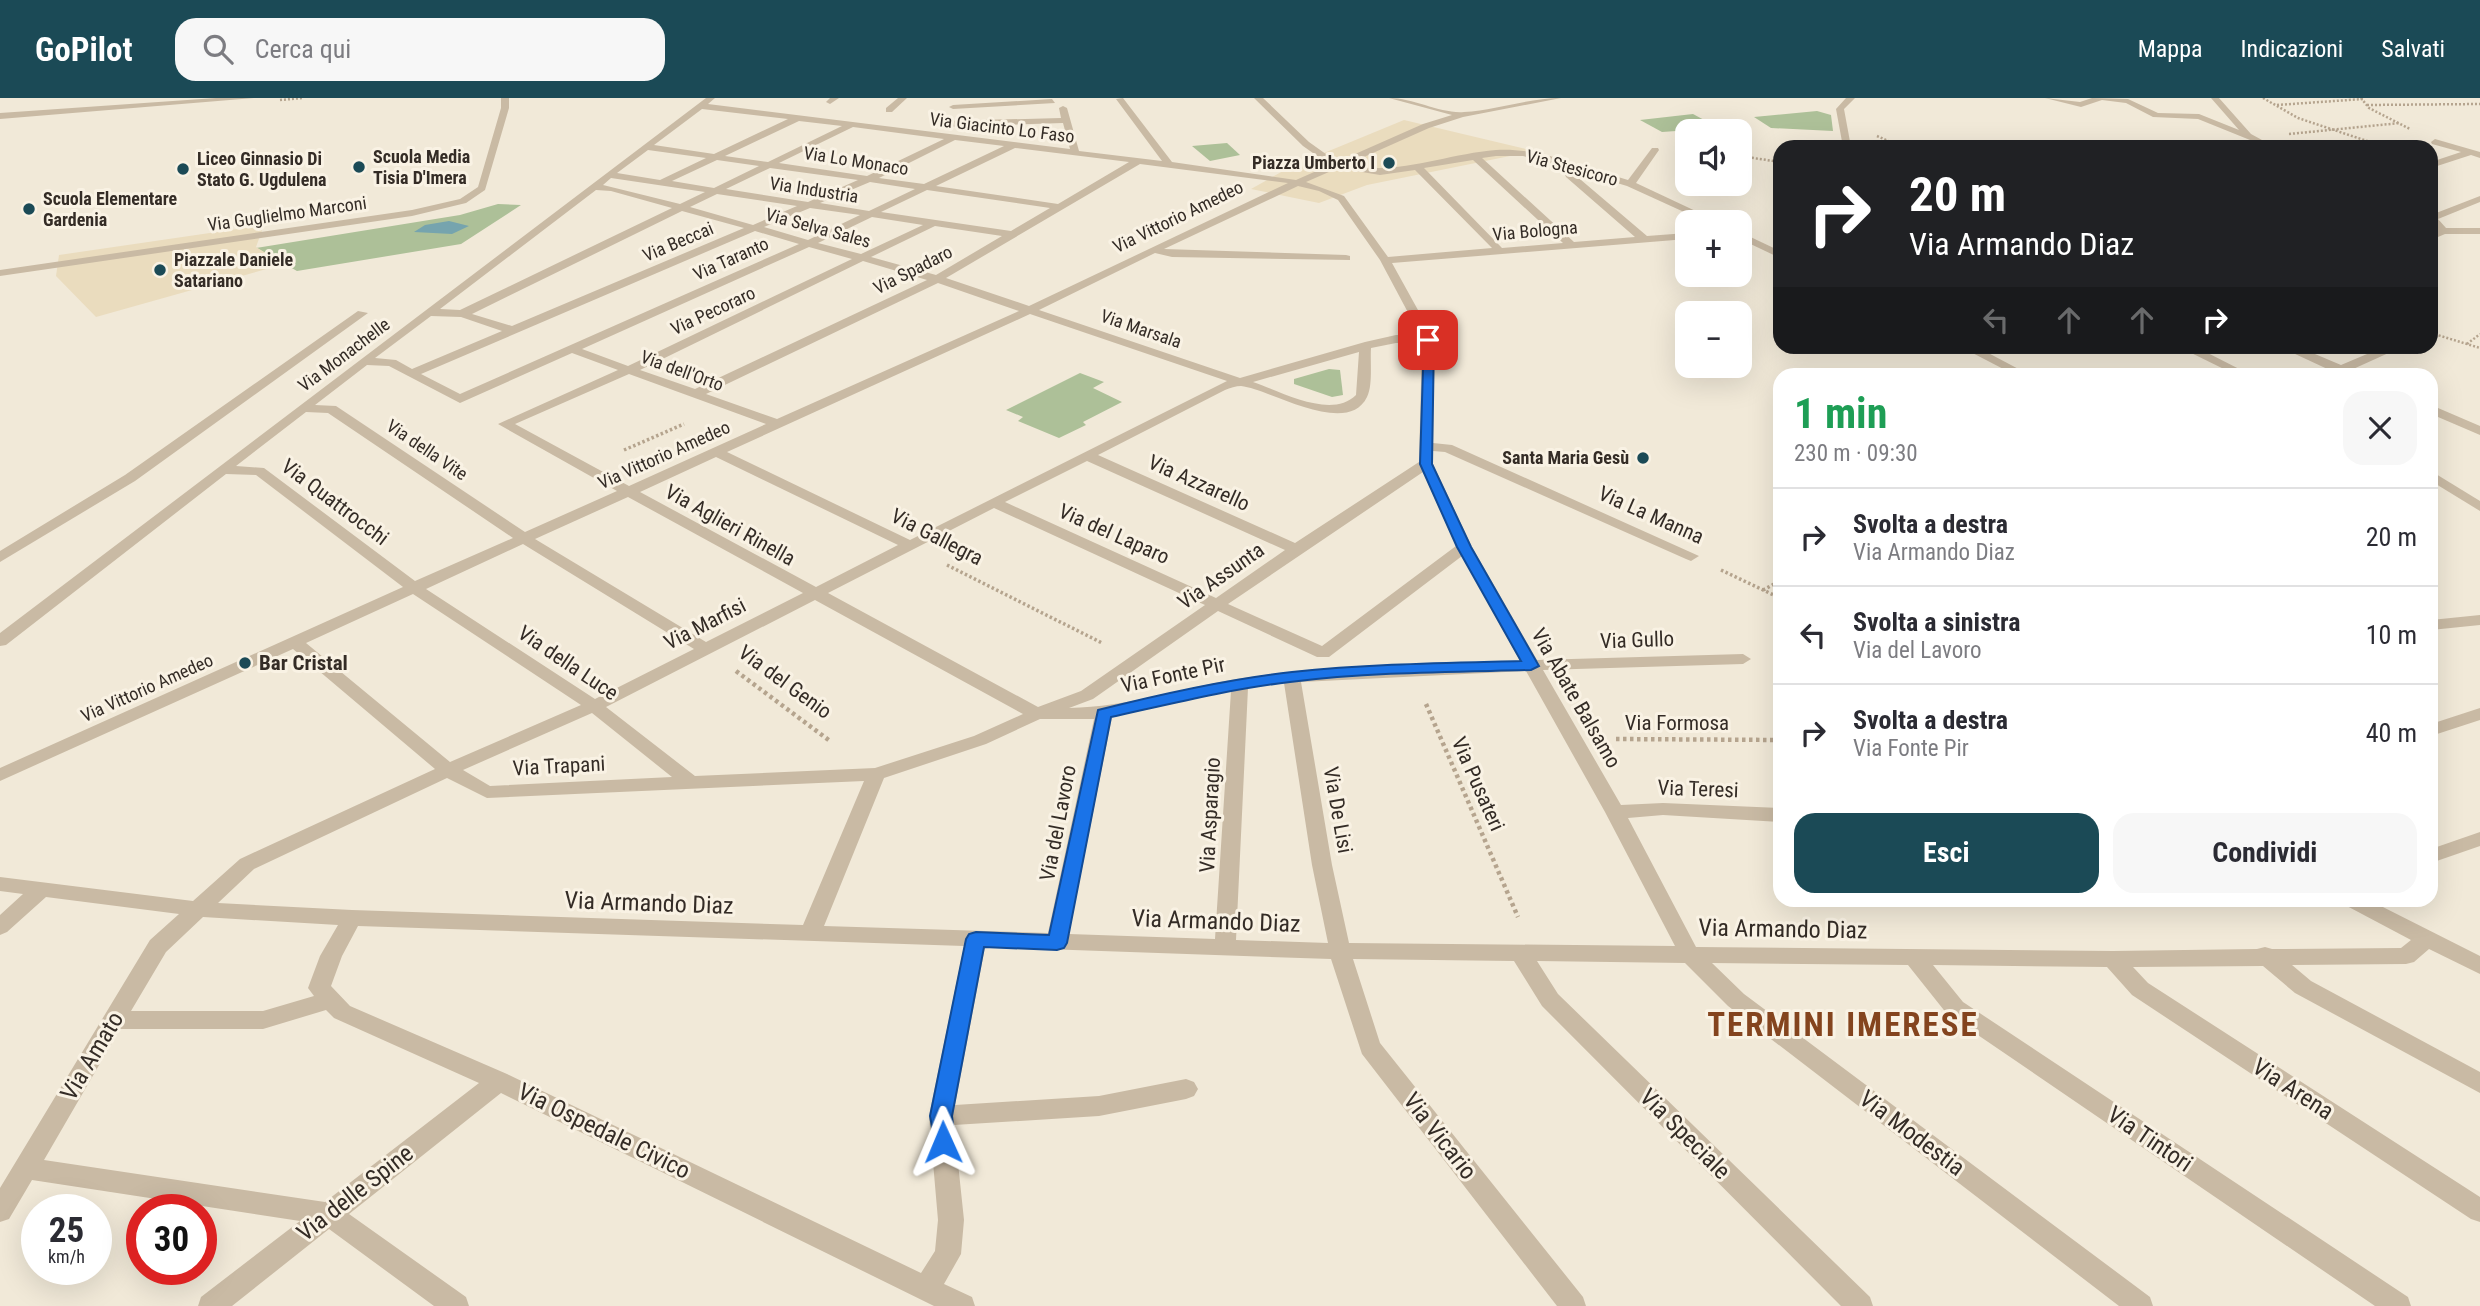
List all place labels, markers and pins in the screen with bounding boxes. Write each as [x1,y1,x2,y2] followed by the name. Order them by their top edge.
[373,146,470,188] place label: Scuola Media Tisia D'Imera
[197,148,327,190] place label: Liceo Ginnasio Di Stato G. Ugdulena
[1252,152,1375,173] place label: Piazza Umberto I
[1381,155,1397,171] marker: Piazza Umberto I
[351,159,367,175] marker: Scuola Media Tisia D'Imera
[175,161,191,177] marker: Liceo Ginnasio Di Stato G. Ugdulena
[43,188,178,230] place label: Scuola Elementare Gardenia
[21,201,37,217] marker: Scuola Elementare Gardenia
[174,249,293,291] place label: Piazzale Daniele Satariano
[152,262,168,278] marker: Piazzale Daniele Satariano
[1398,310,1458,370] pin
[1502,447,1629,468] place label: Santa Maria Gesù
[1635,450,1651,466] marker: Santa Maria Gesù
[259,651,348,675] place label: Bar Cristal
[237,655,253,671] marker: Bar Cristal

